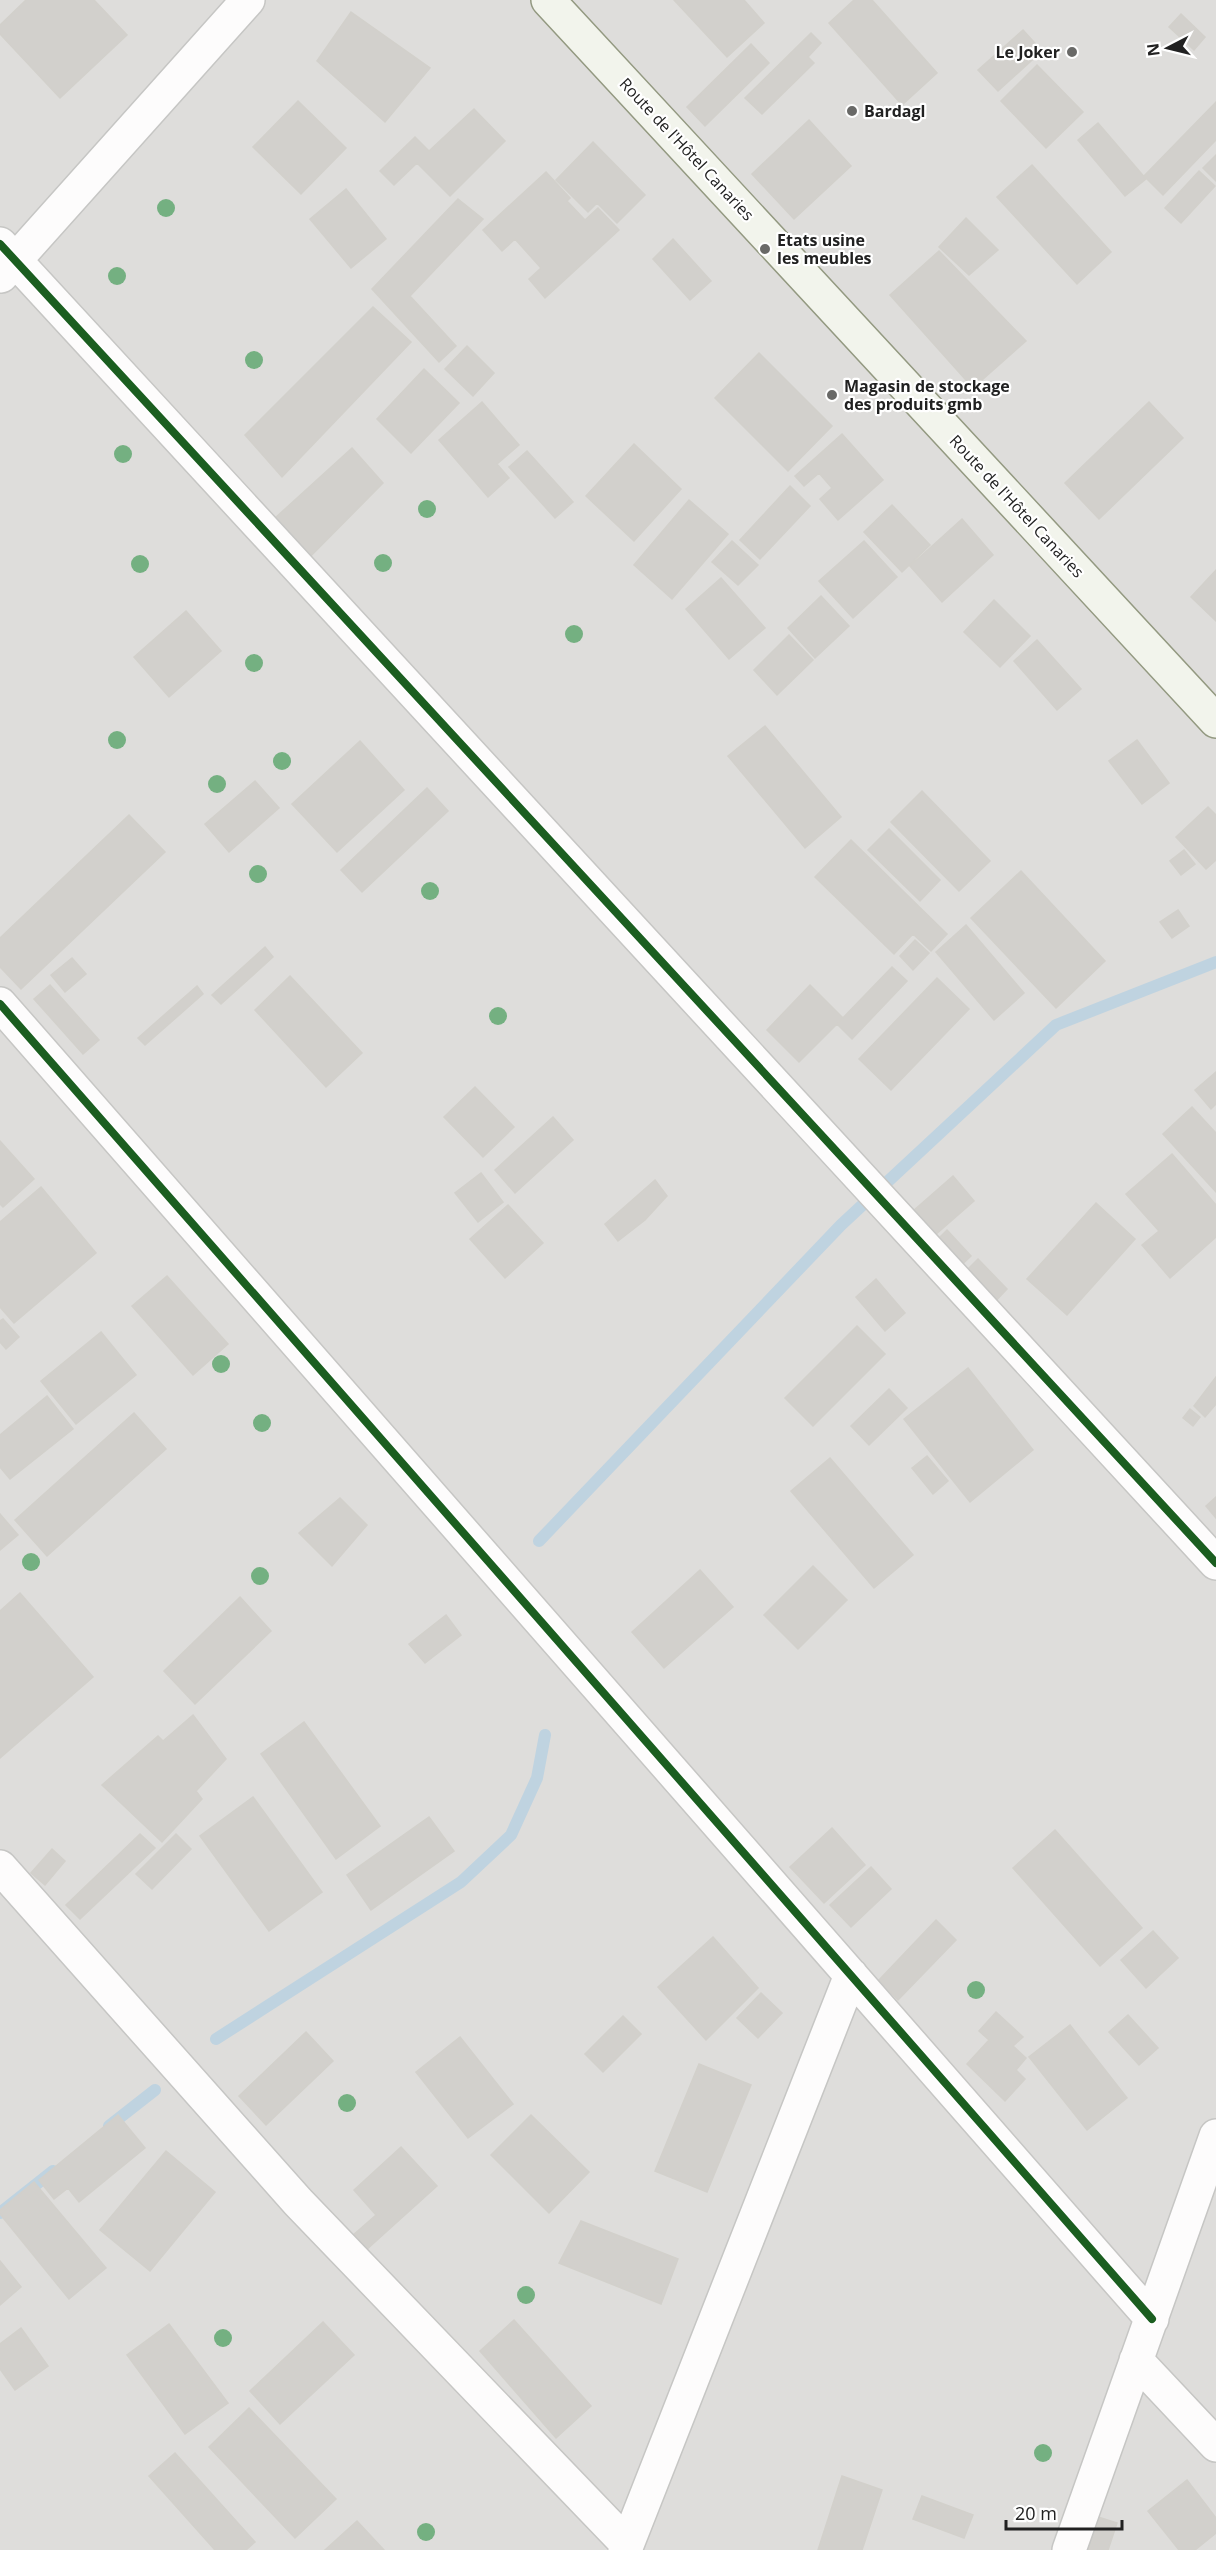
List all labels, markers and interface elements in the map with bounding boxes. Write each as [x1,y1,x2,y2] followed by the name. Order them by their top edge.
[1138,18,1198,78] north arrow
[996,41,1060,63] place label: Le Joker
[1141,42,1165,58] text: N
[1065,45,1079,59] marker: Le Joker
[615,73,759,225] street label: Route de l'Hôtel Canaries
[864,100,925,122] place label: Bardagl
[845,104,859,118] marker: Bardagl
[777,229,872,269] place label: Etats usine les meubles
[758,242,772,256] marker: Etats usine les meubles
[844,375,1010,415] place label: Magasin de stockage des produits gmb
[825,388,839,402] marker: Magasin de stockage des produits gmb
[945,430,1089,582] street label: Route de l'Hôtel Canaries
[1006,2493,1122,2531] scale bar
[1015,2501,1057,2525] text: 20 m

